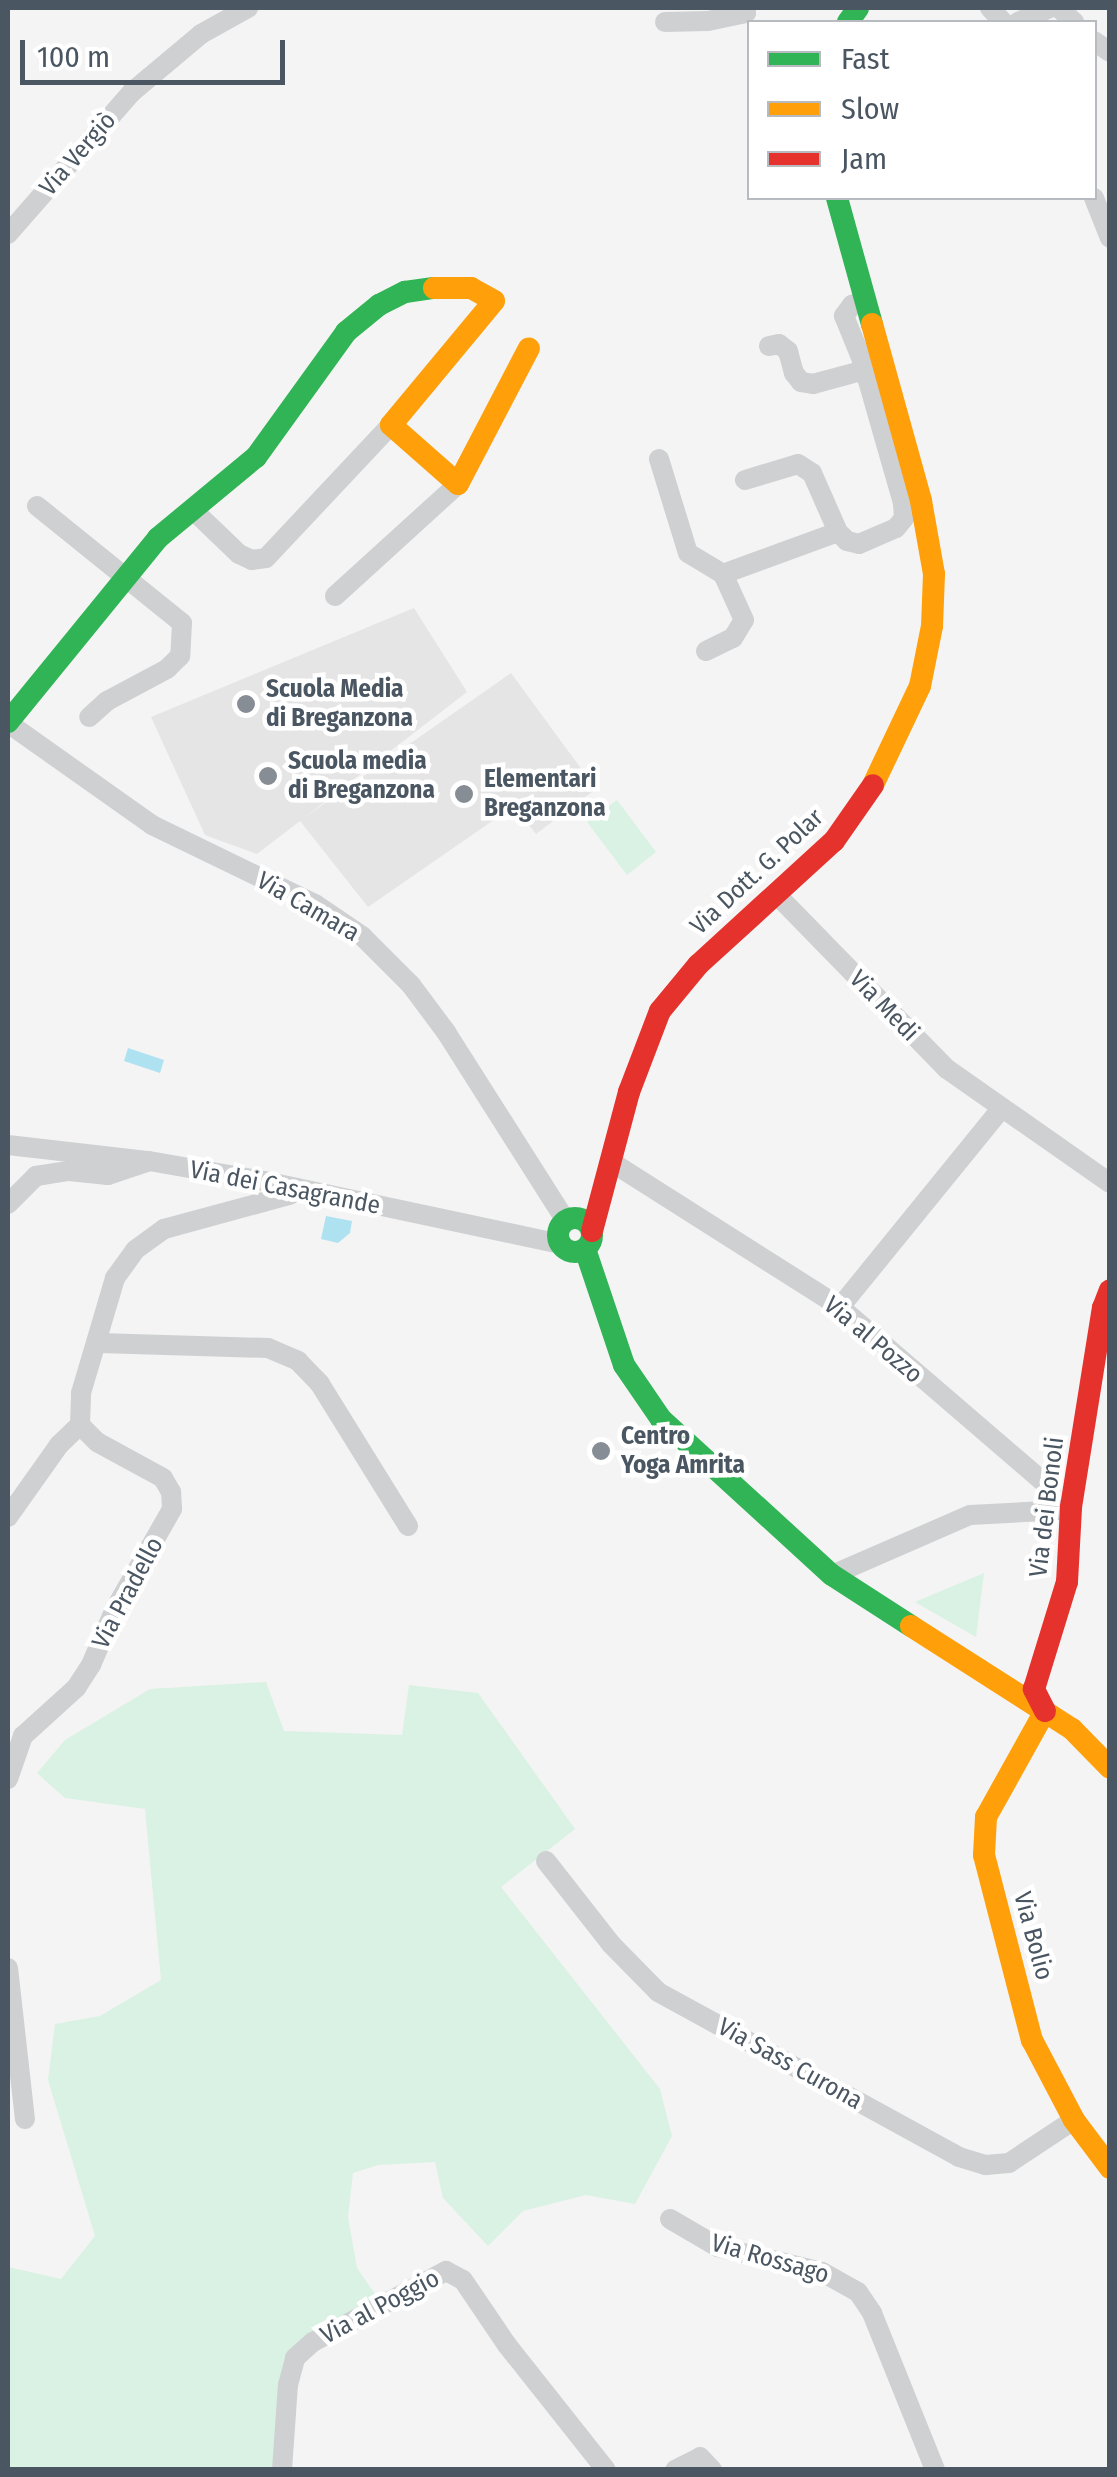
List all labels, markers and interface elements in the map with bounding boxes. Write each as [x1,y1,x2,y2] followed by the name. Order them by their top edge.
[25,20,290,82] scale bar
[747,20,1097,200] legend
[37,39,110,75] text: 100 m
[841,41,889,77] text: Fast
[841,91,899,127] text: Slow
[33,106,123,202] street label: Via Vergiò
[841,141,887,177] text: Jam
[266,675,413,734] place label: Scuola Media di Breganzona
[235,693,257,715] marker: Scuola Media di Breganzona
[288,747,435,806] place label: Scuola media di Breganzona
[257,765,279,787] marker: Scuola media di Breganzona
[484,765,606,824] place label: Elementari Breganzona
[453,783,475,805] marker: Elementari Breganzona
[684,803,830,941] street label: Via Dott. G. Polar
[251,866,365,948] street label: Via Camara
[843,964,925,1048] street label: Via Medi
[187,1155,383,1221] street label: Via dei Casagrande
[818,1290,928,1390] street label: Via al Pozzo
[621,1422,745,1481] place label: Centro Yoga Amrita
[1024,1435,1070,1579] street label: Via dei Bonoli
[590,1440,612,1462] marker: Centro Yoga Amrita
[86,1532,170,1654] street label: Via Pradello
[1007,1889,1059,1983] street label: Via Bolio
[713,2012,867,2116] street label: Via Sass Curona
[708,2228,832,2290] street label: Via Rossago
[316,2263,444,2351] street label: Via al Poggio

